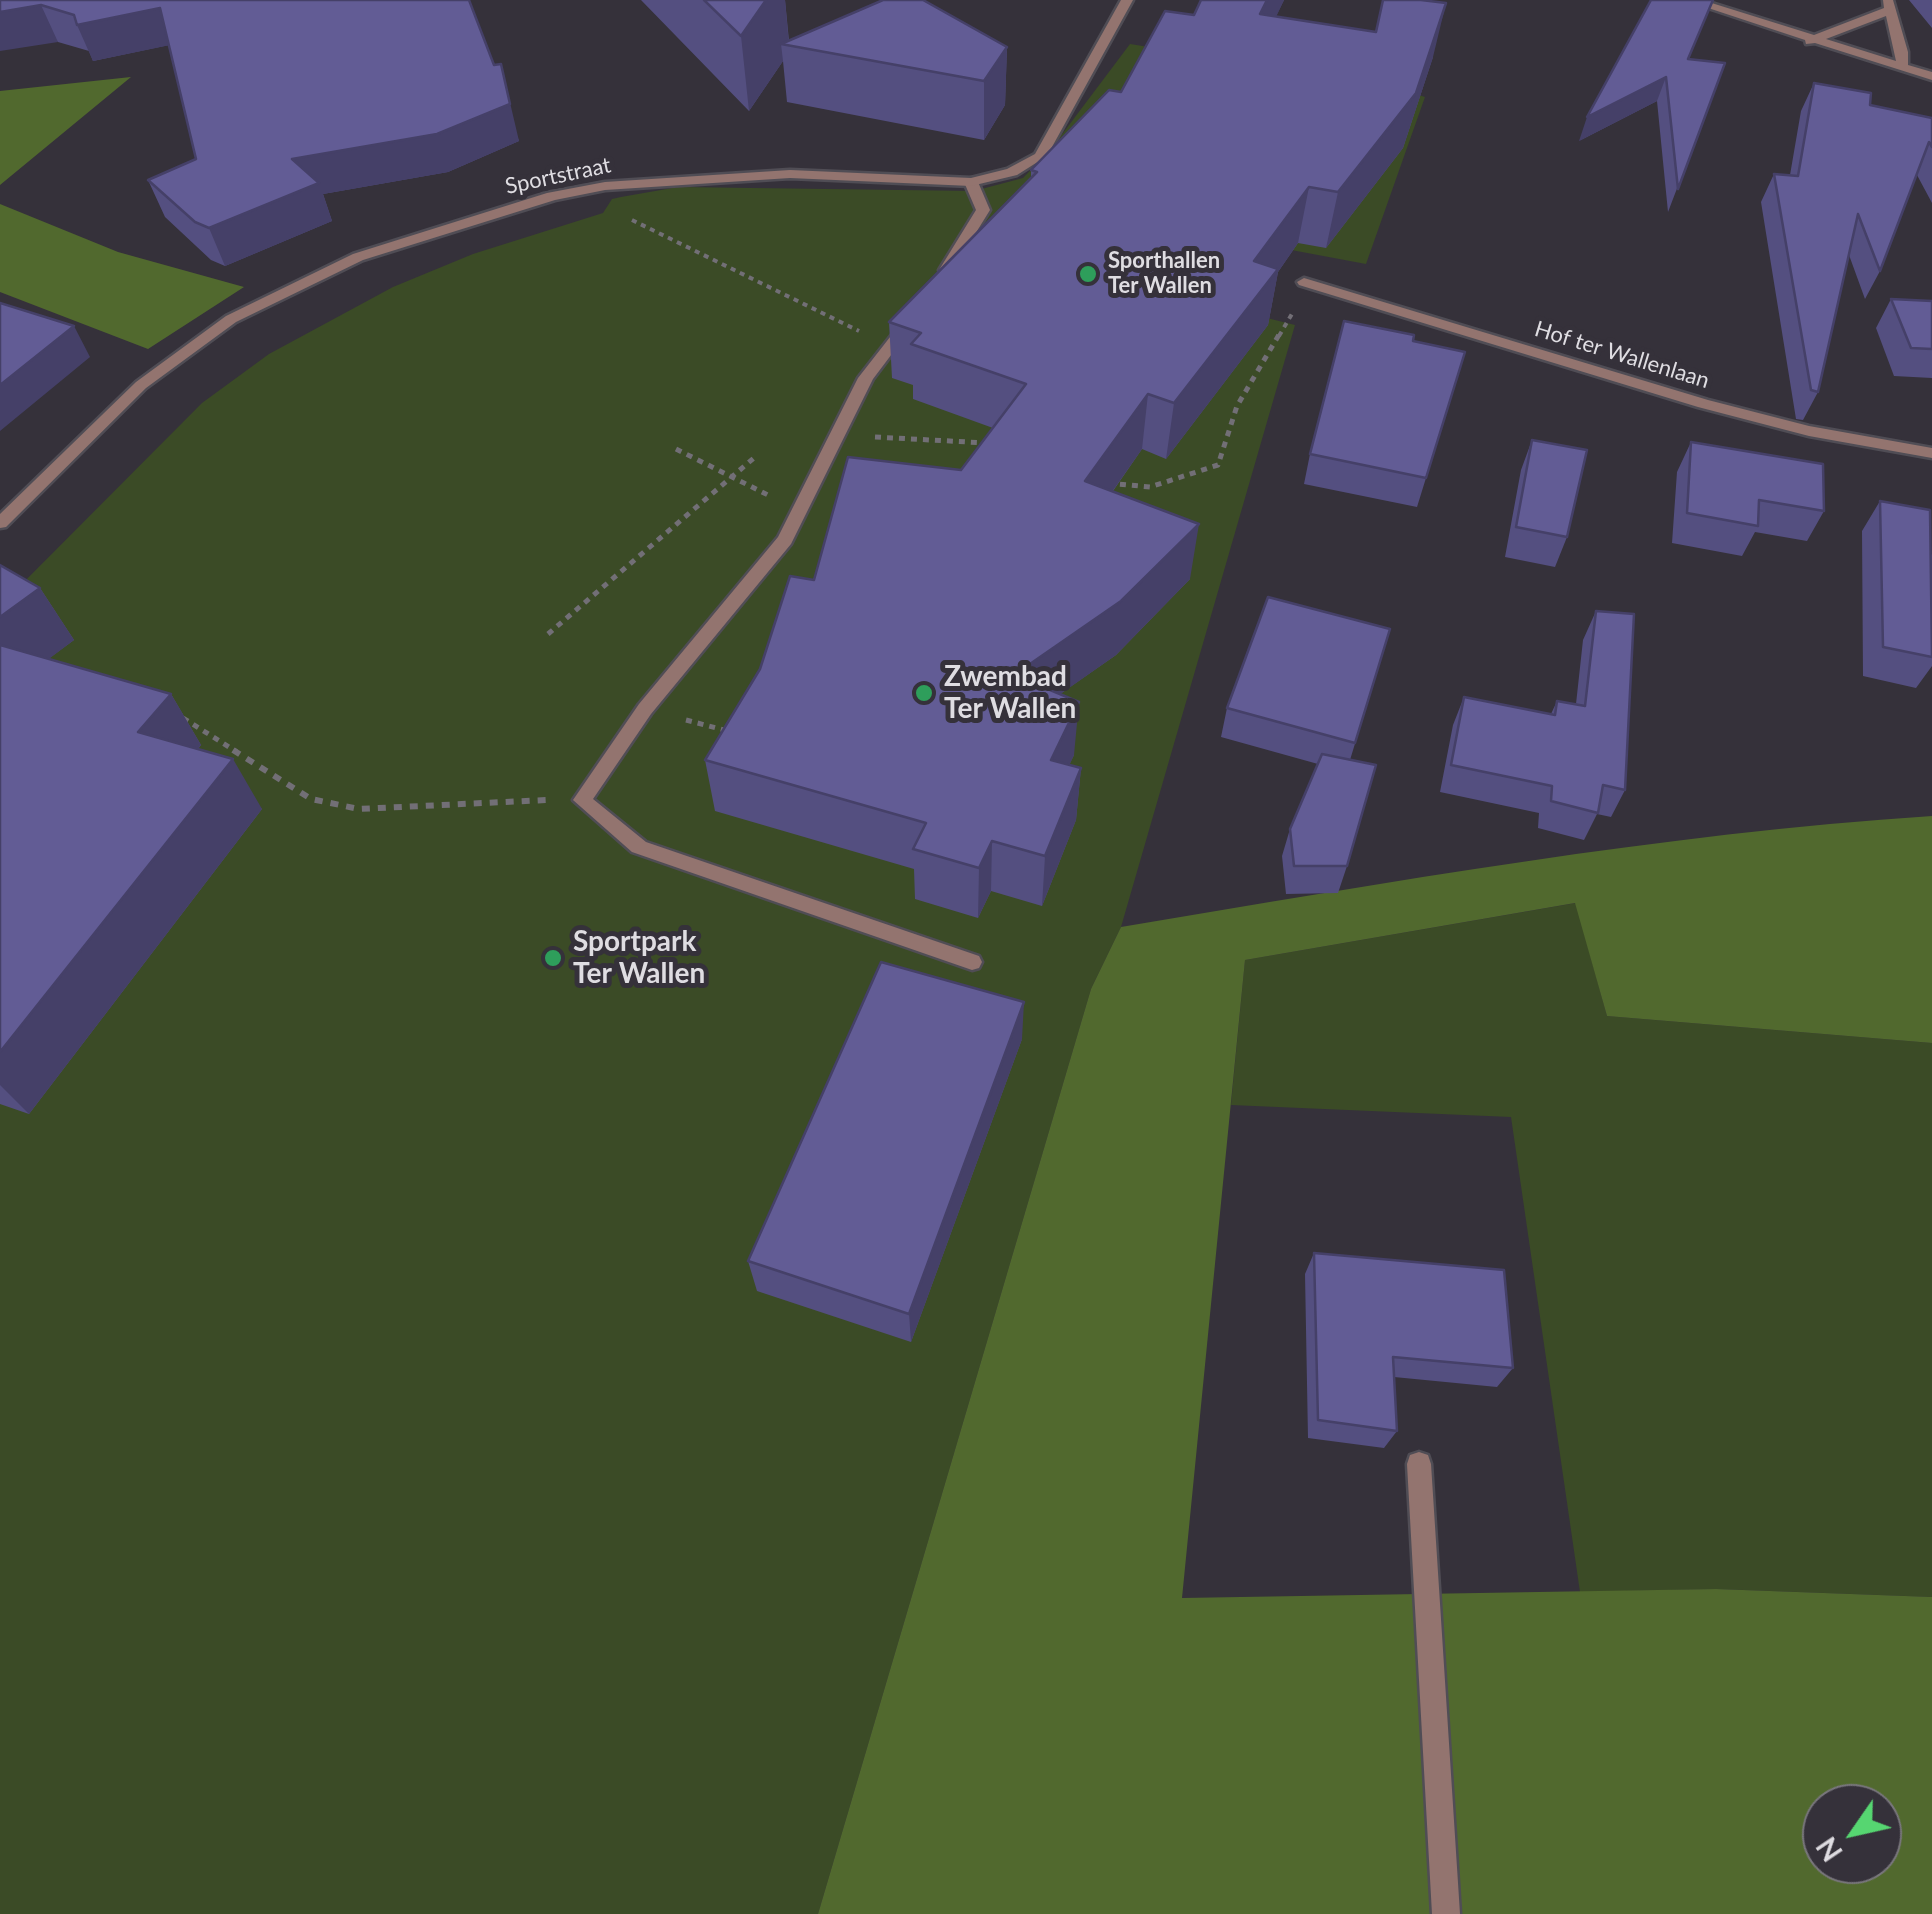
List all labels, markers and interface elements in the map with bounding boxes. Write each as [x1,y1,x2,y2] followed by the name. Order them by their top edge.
[503,152,613,200] street label: Sportstraat
[1108,248,1220,300] place label: Sporthallen Ter Wallen
[1077,263,1099,285] marker: Sporthallen Ter Wallen
[1531,316,1713,394] street label: Hof ter Wallenlaan
[944,660,1076,726] place label: Zwembad Ter Wallen
[913,682,935,704] marker: Zwembad Ter Wallen
[573,925,705,991] place label: Sportpark Ter Wallen
[542,947,564,969] marker: Sportpark Ter Wallen
[1802,1784,1902,1884] north arrow
[1809,1831,1849,1868] text: N

